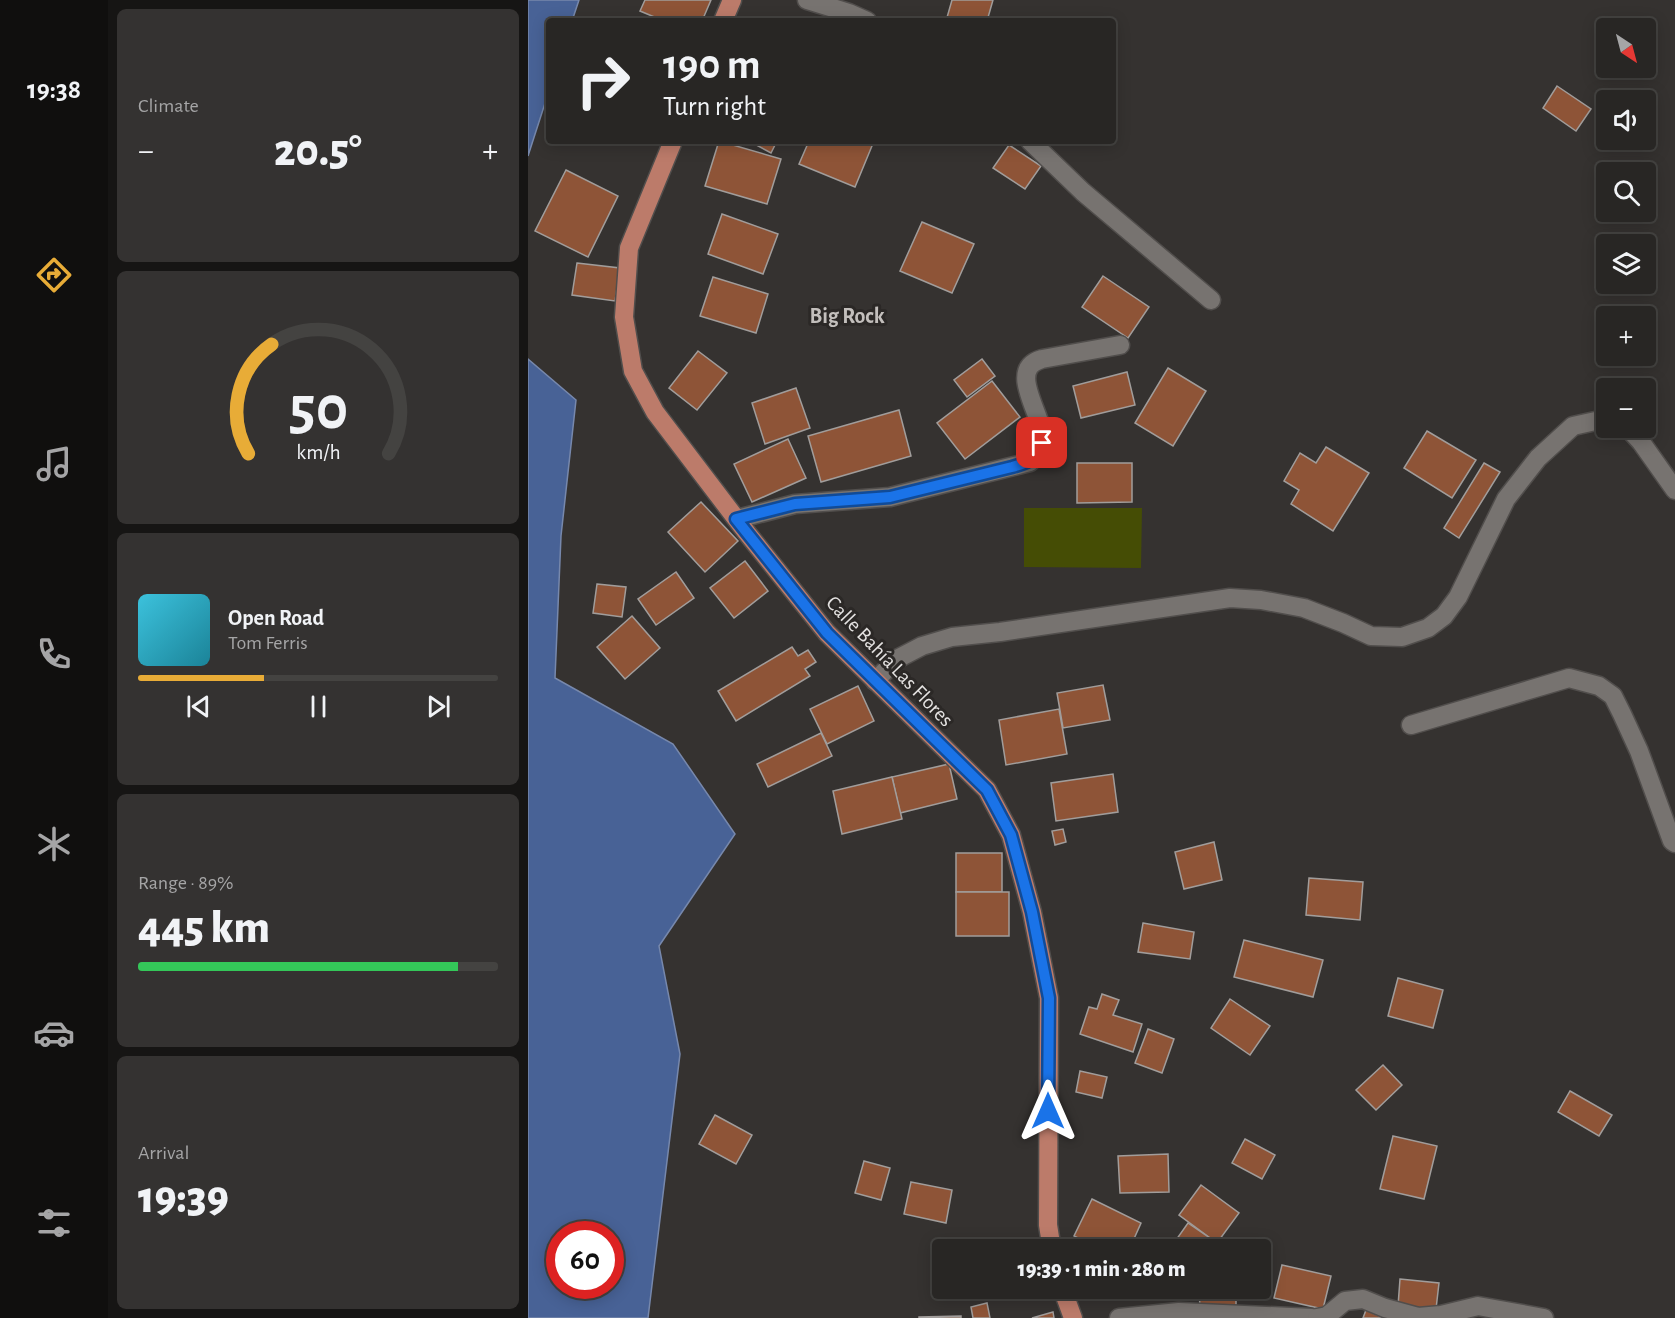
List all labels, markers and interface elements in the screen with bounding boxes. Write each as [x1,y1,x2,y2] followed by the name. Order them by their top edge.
[1596,18,1656,78] north arrow
[1596,18,1656,438] map controls
[564,42,642,120] icon: right
[663,44,761,86] text: 190 m
[27,76,81,103] text: 19:38
[1596,90,1656,150] button: sound
[663,93,766,120] text: Turn right
[138,96,199,116] text: Climate
[274,129,362,174] text: 20.5°
[138,135,154,168] text: −
[482,135,498,168] text: +
[1596,162,1656,222] button: search
[1596,234,1656,294] button: layers
[33,254,75,296] icon: directions
[809,305,885,327] district label: Big Rock
[1596,306,1656,366] button: +
[288,378,348,440] text: 50
[1596,378,1656,438] button: −
[1016,417,1067,468] pin
[1025,426,1058,459] icon: arrive
[33,443,75,485] icon: music
[296,443,340,464] text: km/h
[822,592,957,731] street label: Calle Bahía Las Flores
[228,607,324,629] text: Open Road
[33,633,75,675] icon: phone
[228,633,308,653] text: Tom Ferris
[182,690,215,723] icon: previous
[302,690,335,723] icon: pause
[422,690,455,723] icon: next
[33,823,75,865] icon: climate
[138,873,234,893] text: Range · 89%
[138,906,270,951] text: 445 km
[33,1012,75,1054] icon: car
[1016,1079,1080,1143] position arrow
[138,1143,189,1163] text: Arrival
[138,1176,229,1221] text: 19:39
[33,1202,75,1244] icon: filters
[546,1221,624,1299] speed limit sign: 60
[1018,1258,1185,1280] text: 19:39 · 1 min · 280 m

